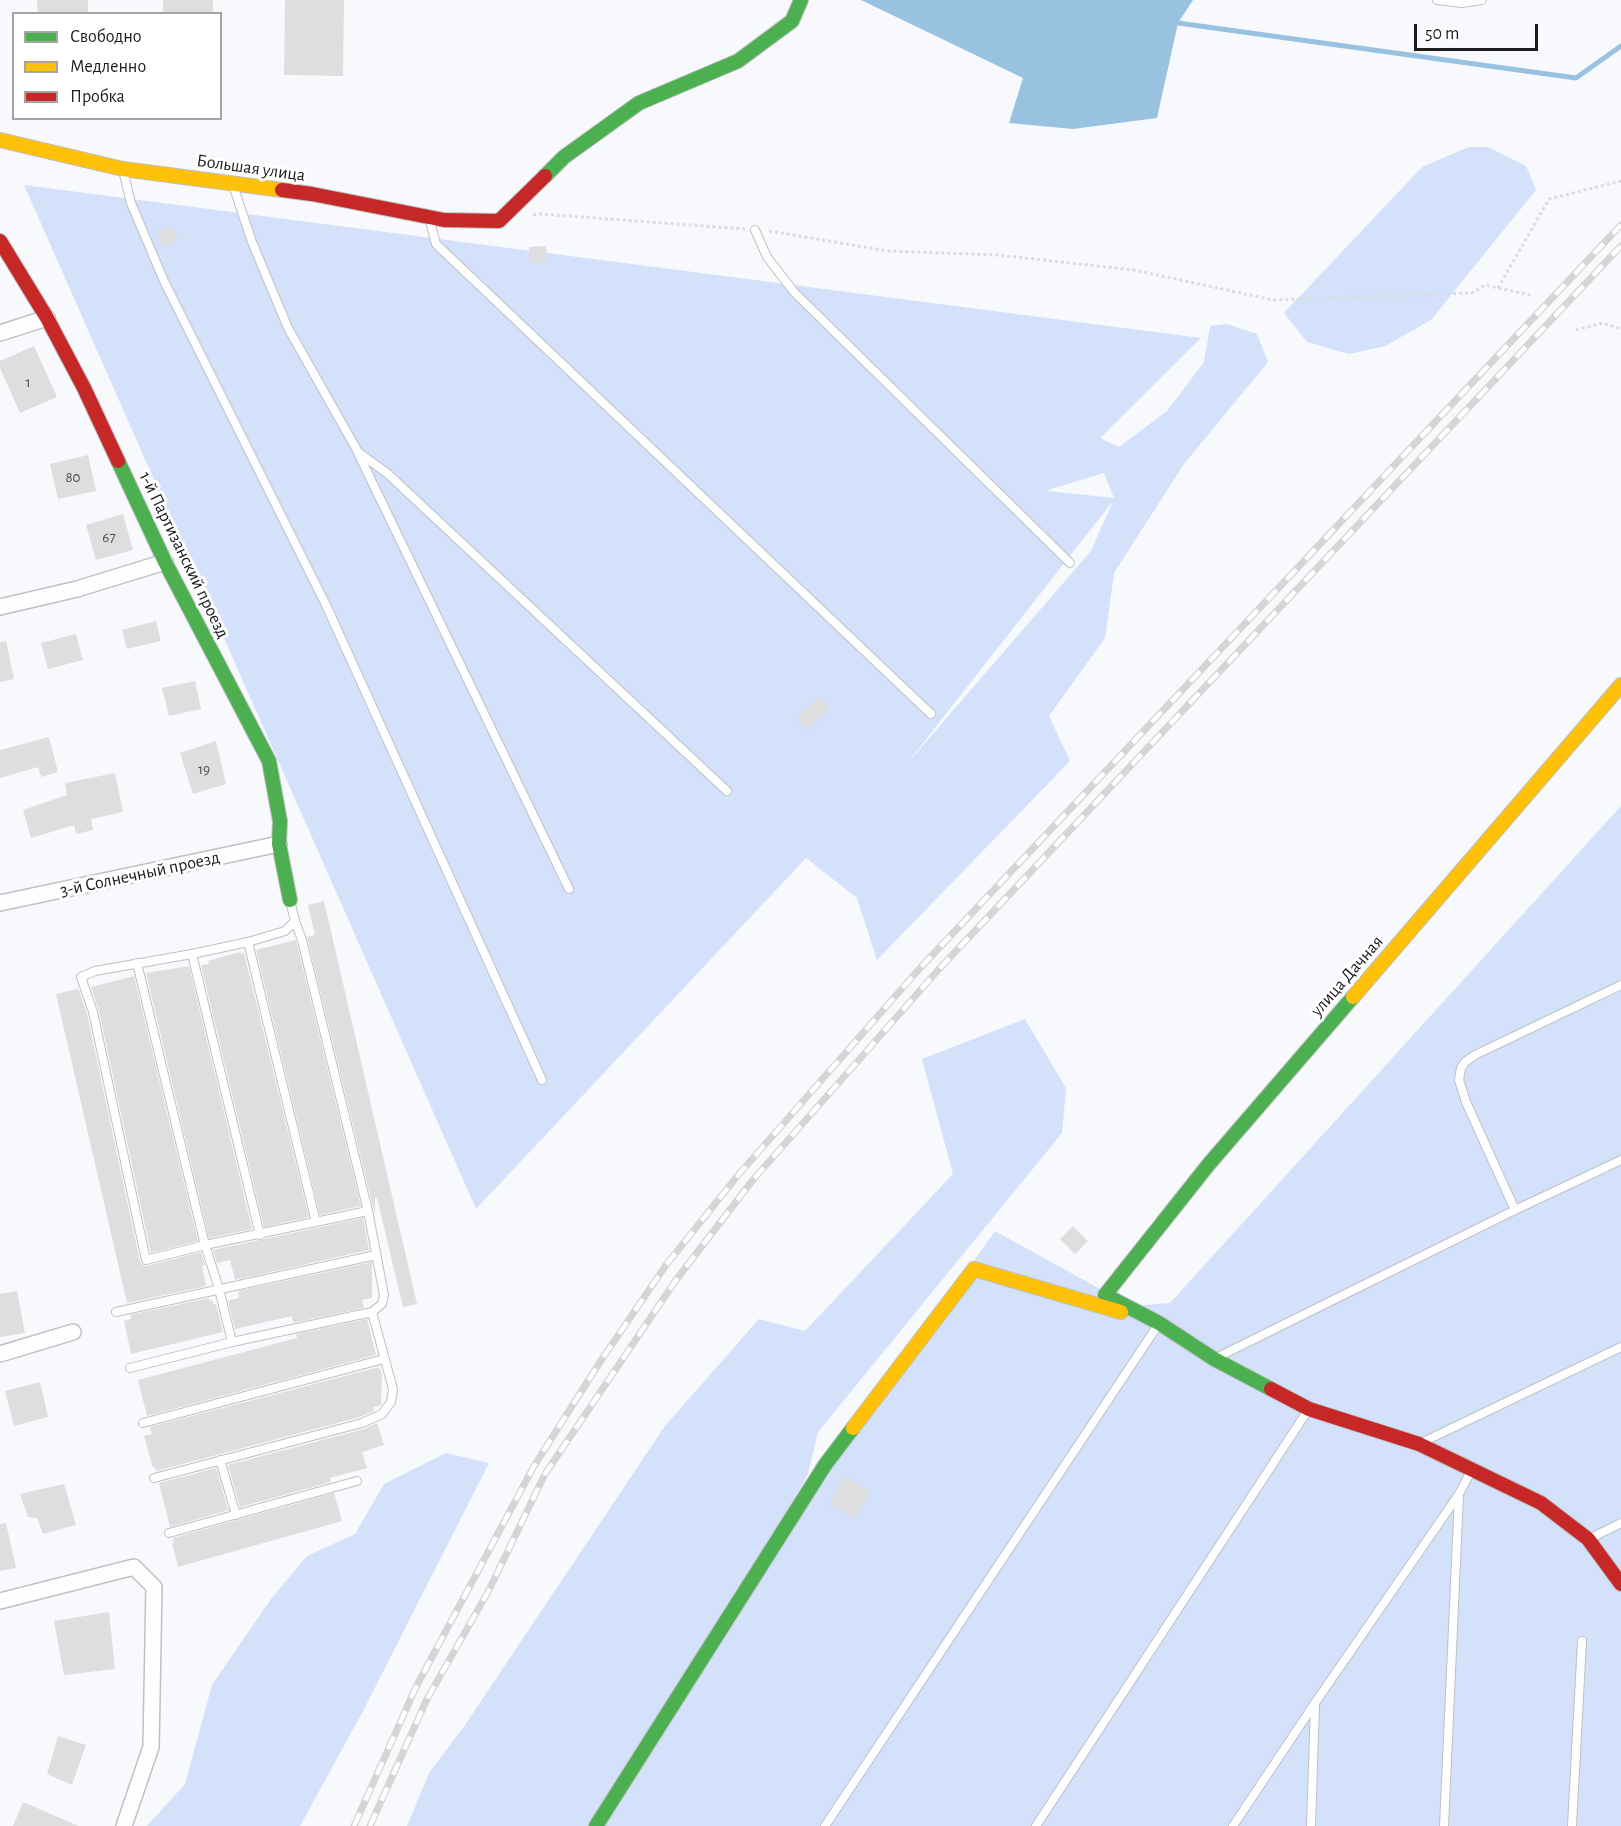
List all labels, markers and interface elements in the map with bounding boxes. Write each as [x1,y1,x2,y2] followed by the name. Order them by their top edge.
[12,12,222,120] legend
[1417,12,1542,50] scale bar
[1425,25,1459,43] text: 50 m
[70,28,142,46] text: Свободно
[70,58,146,76] text: Медленно
[70,88,125,106] text: Пробка
[195,150,307,186] street label: Большая улица
[25,373,31,391] house number: 1
[65,468,81,486] house number: 80
[134,468,234,642] street label: 1-й Партизанский проезд
[102,528,116,546] house number: 67
[198,760,210,778] house number: 19
[58,847,222,901] street label: 3-й Солнечный проезд
[1306,931,1388,1021] street label: улица Дачная

